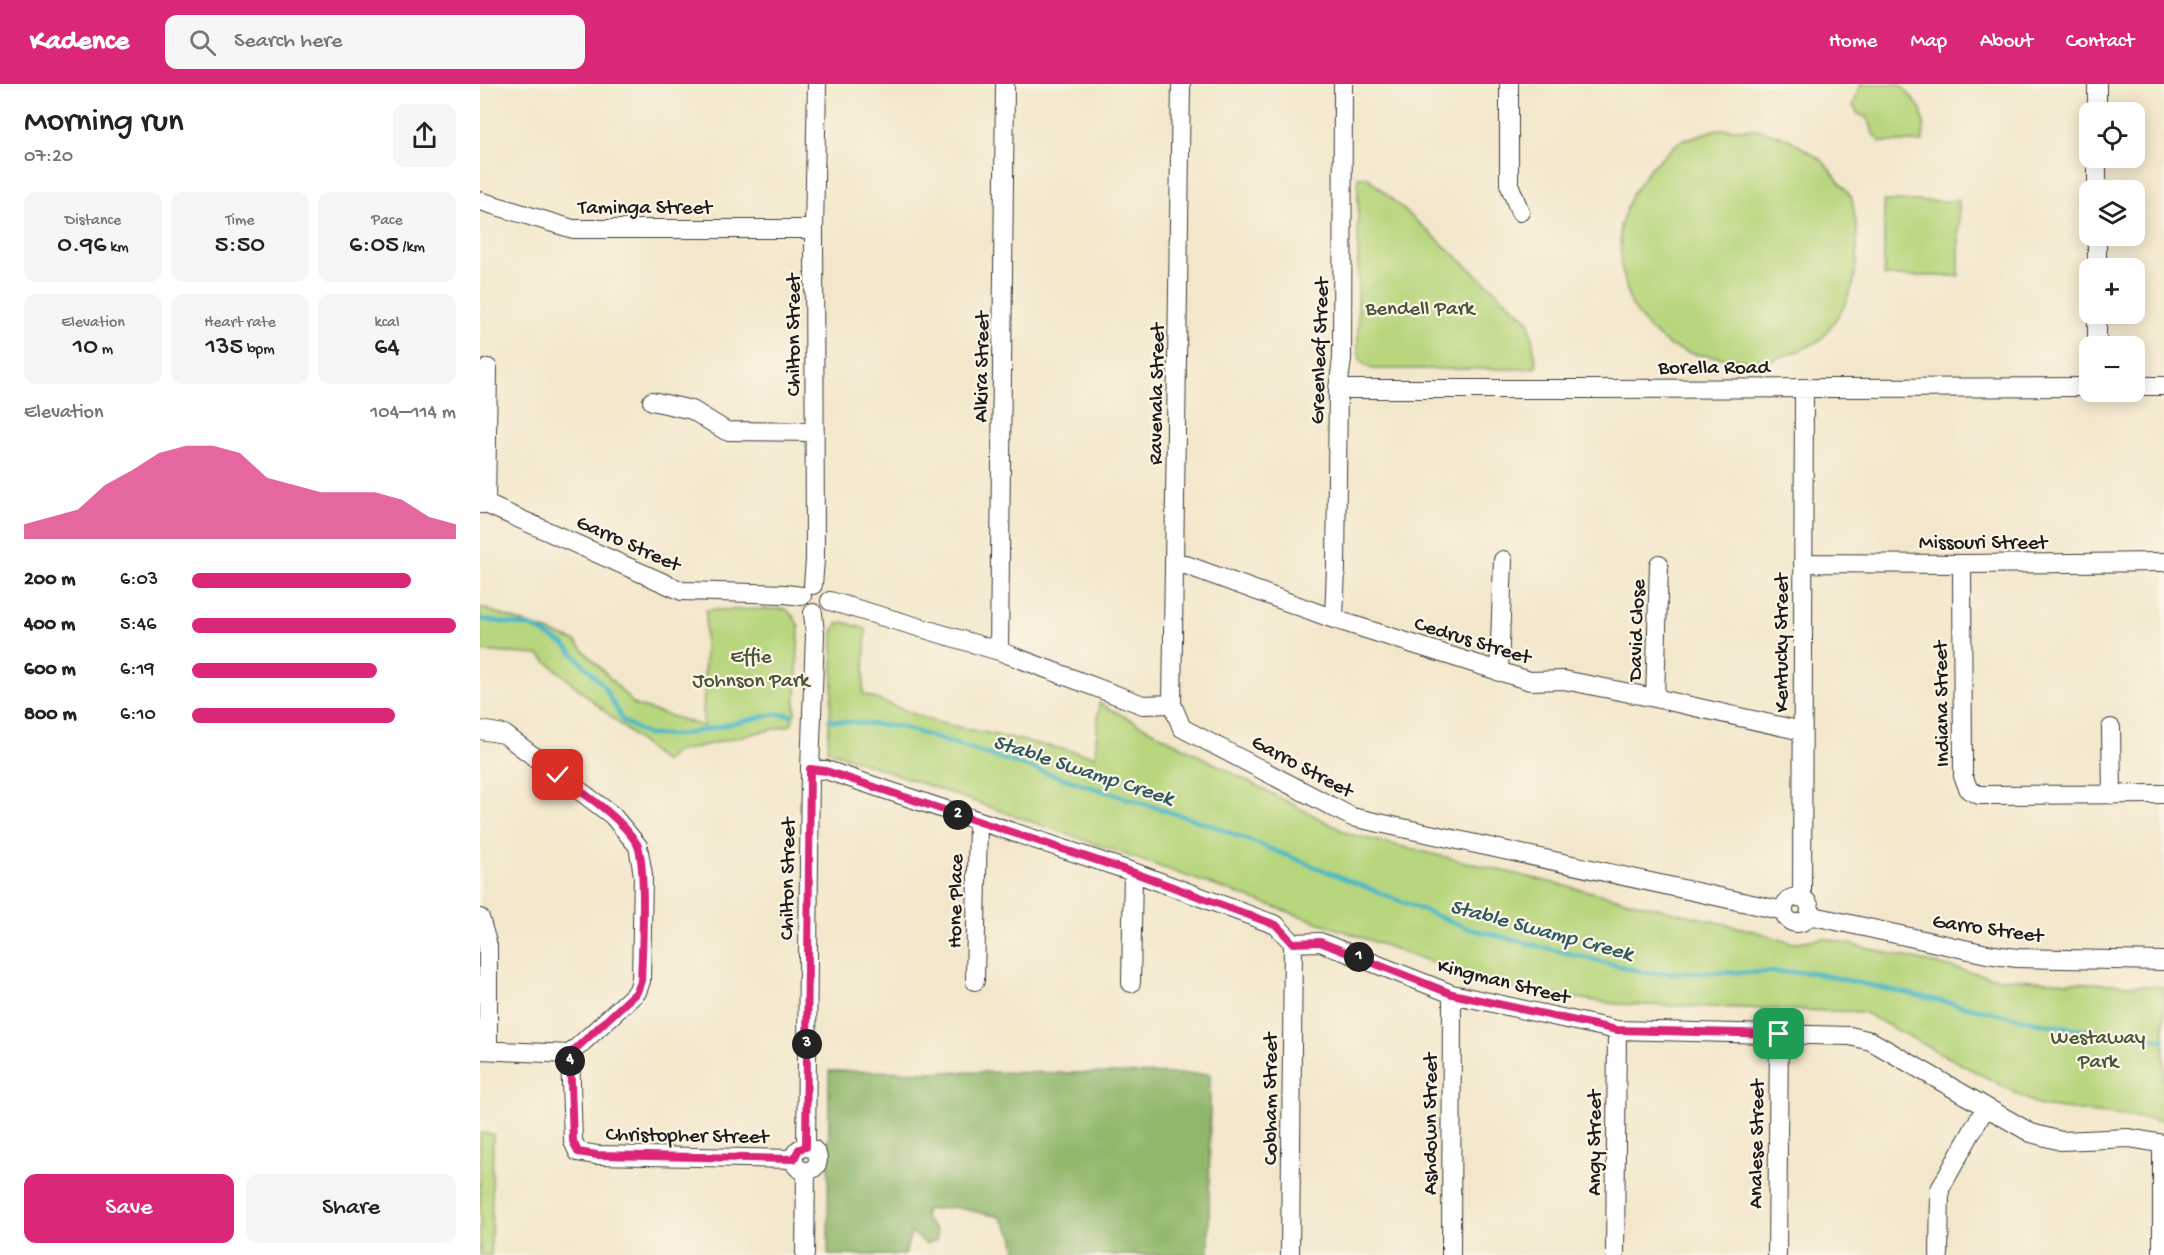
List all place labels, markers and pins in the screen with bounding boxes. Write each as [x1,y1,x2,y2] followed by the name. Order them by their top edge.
[532,749,583,800] pin
[943,800,973,830] pin: 2
[1344,942,1374,972] pin: 1
[1753,1008,1804,1059] pin
[792,1029,822,1059] pin: 3
[555,1046,585,1076] pin: 4

